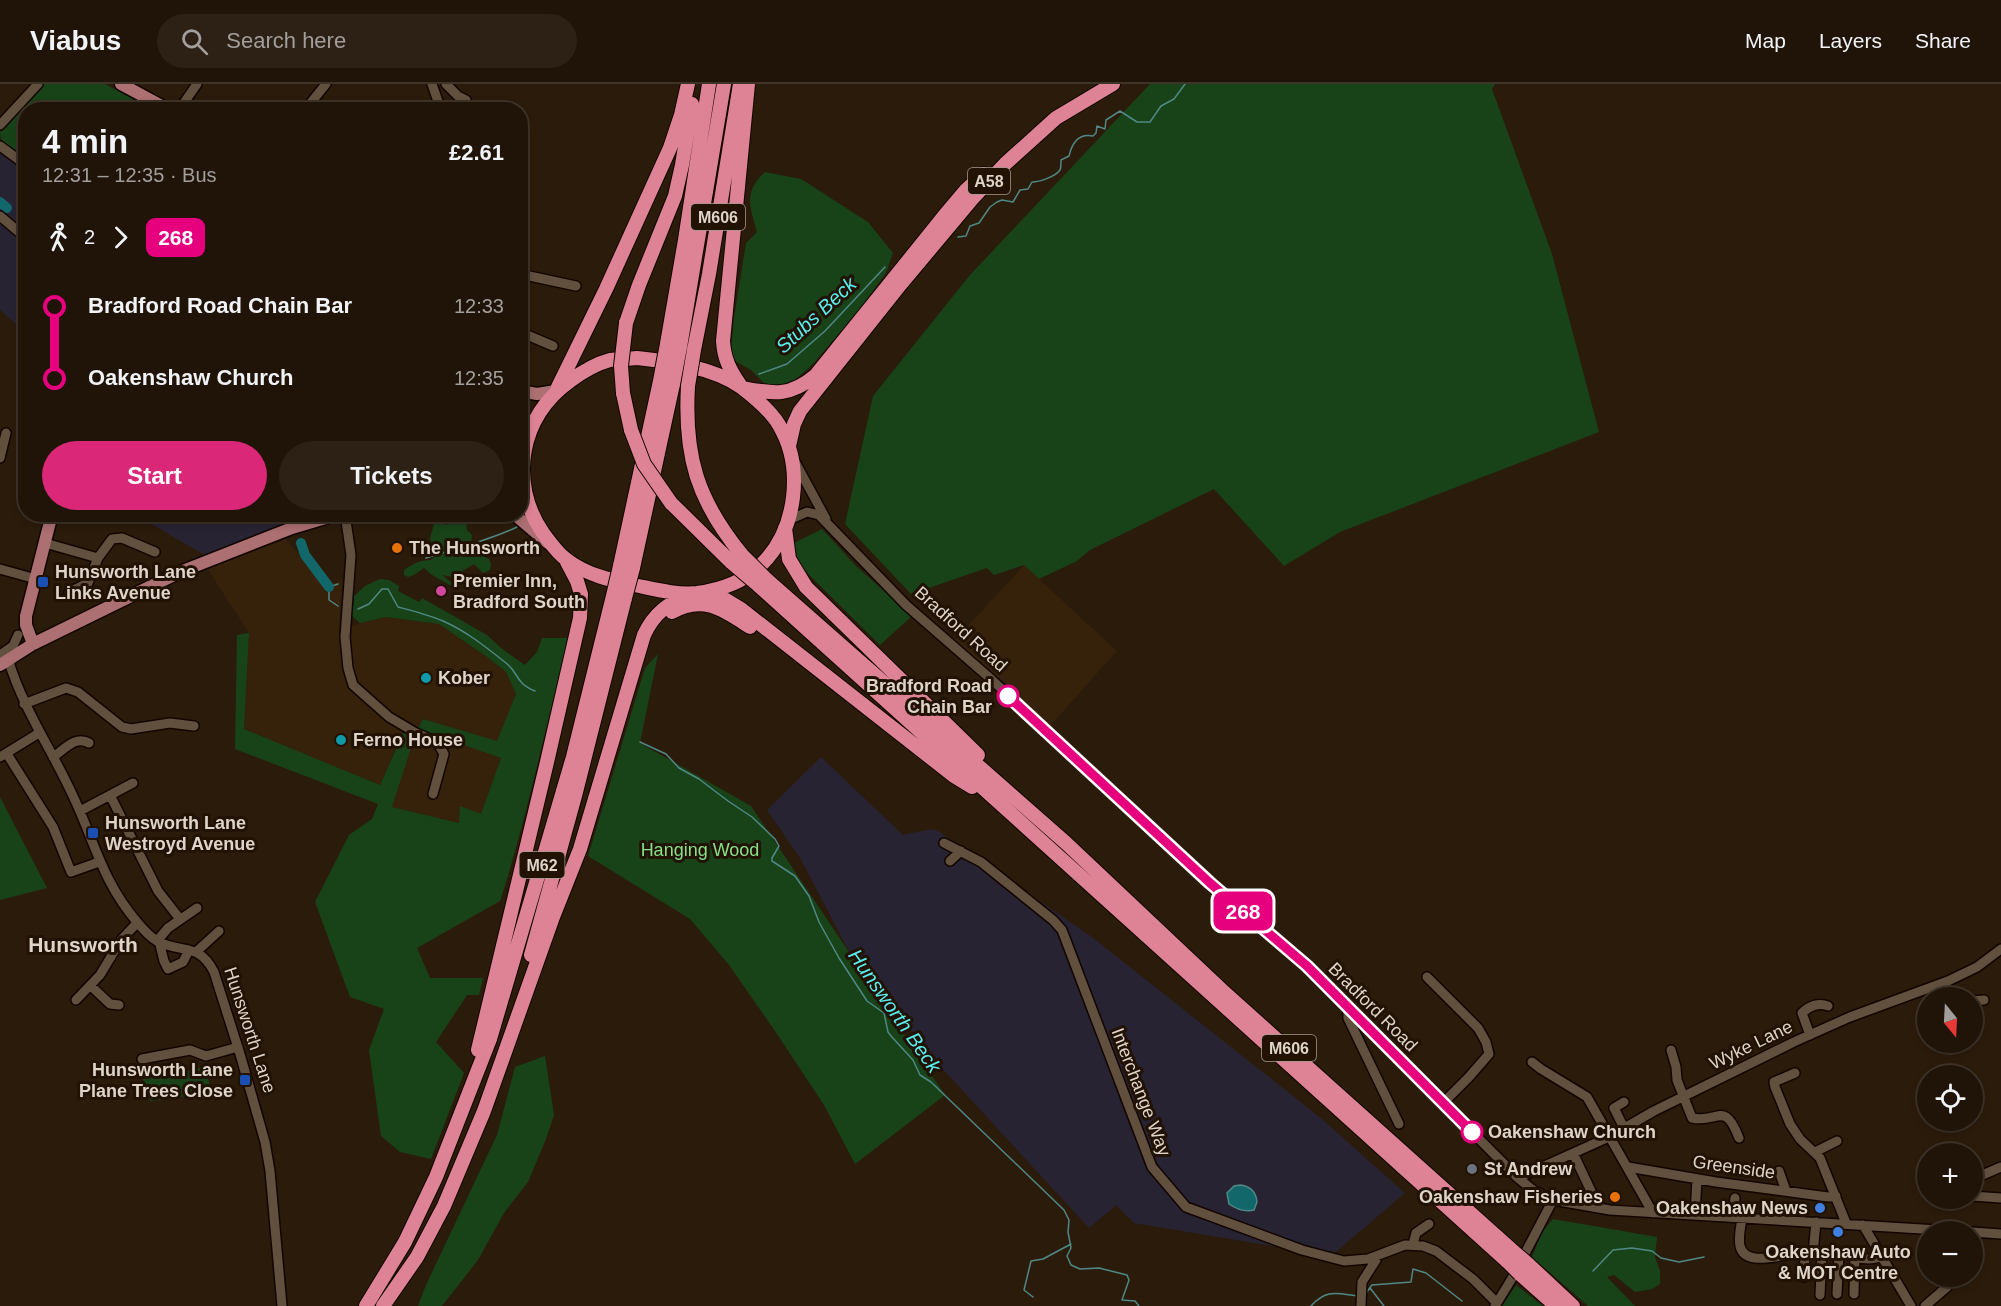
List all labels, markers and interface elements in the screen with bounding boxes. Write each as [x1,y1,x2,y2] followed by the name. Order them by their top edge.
[157,14,577,68] search box
[30,25,121,56] text: Viabus
[178,25,211,58] icon: search
[226,28,346,53] text: Search here
[1745,29,1786,52] text: Map
[1819,29,1882,52] text: Layers
[1915,29,1971,52] text: Share
[42,123,128,160] text: 4 min
[449,140,504,165] text: £2.61
[42,164,217,186] text: 12:31 – 12:35 · Bus
[968,168,1010,194] road number: A58
[691,204,745,230] road number: M606
[42,221,75,254] icon: walk
[104,221,137,254] icon: forward
[84,226,95,248] text: 2
[158,226,193,249] text: 268
[772,272,861,358] water label: Stubs Beck
[88,293,352,318] text: Bradford Road Chain Bar
[454,295,504,317] text: 12:33
[88,365,293,390] text: Oakenshaw Church
[454,367,504,389] text: 12:35
[42,441,267,510] button: Start
[279,441,504,510] button: Tickets
[409,538,540,558] place label: The Hunsworth
[390,541,404,555] marker: The Hunsworth
[55,562,196,603] place label: Hunsworth Lane Links Avenue
[453,571,585,612] place label: Premier Inn, Bradford South
[36,575,50,589] marker: Hunsworth Lane Links Avenue
[911,582,1011,676] street label: Bradford Road
[434,584,448,598] marker: Premier Inn, Bradford South
[438,668,490,688] place label: Kober
[419,671,433,685] marker: Kober
[866,676,992,717] place label: Bradford Road Chain Bar
[997,685,1019,707] marker: Bradford Road Chain Bar
[353,730,463,750] place label: Ferno House
[334,733,348,747] marker: Ferno House
[105,813,255,854] place label: Hunsworth Lane Westroyd Avenue
[86,826,100,840] marker: Hunsworth Lane Westroyd Avenue
[641,840,759,860] park label: Hanging Wood
[520,852,564,878] road number: M62
[1208,892,1278,930] line badge: 268
[1225,900,1261,923] text: 268
[28,933,138,956] district label: Hunsworth
[844,945,946,1078] water label: Hunsworth Beck
[1325,959,1421,1055] street label: Bradford Road
[220,965,280,1095] street label: Hunsworth Lane
[1917,987,1983,1053] north arrow
[1917,987,1983,1287] map controls
[1706,1016,1796,1074] street label: Wyke Lane
[1107,1025,1175,1159] street label: Interchange Way
[1262,1035,1316,1061] road number: M606
[79,1060,233,1101] place label: Hunsworth Lane Plane Trees Close
[1917,1065,1983,1131] button: locate
[238,1073,252,1087] marker: Hunsworth Lane Plane Trees Close
[1461,1121,1483,1143] marker: Oakenshaw Church
[1488,1122,1656,1142] place label: Oakenshaw Church
[1917,1143,1983,1209] button: +
[1691,1151,1777,1183] street label: Greenside
[1484,1159,1573,1179] place label: St Andrew
[1465,1162,1479,1176] marker: St Andrew
[1419,1187,1603,1207] place label: Oakenshaw Fisheries
[1608,1190,1622,1204] marker: Oakenshaw Fisheries
[1656,1198,1808,1218] place label: Oakenshaw News
[1813,1201,1827,1215] marker: Oakenshaw News
[1917,1221,1983,1287] button: −
[1831,1225,1845,1239] marker: Oakenshaw Auto & MOT Centre
[1765,1242,1911,1283] place label: Oakenshaw Auto & MOT Centre

